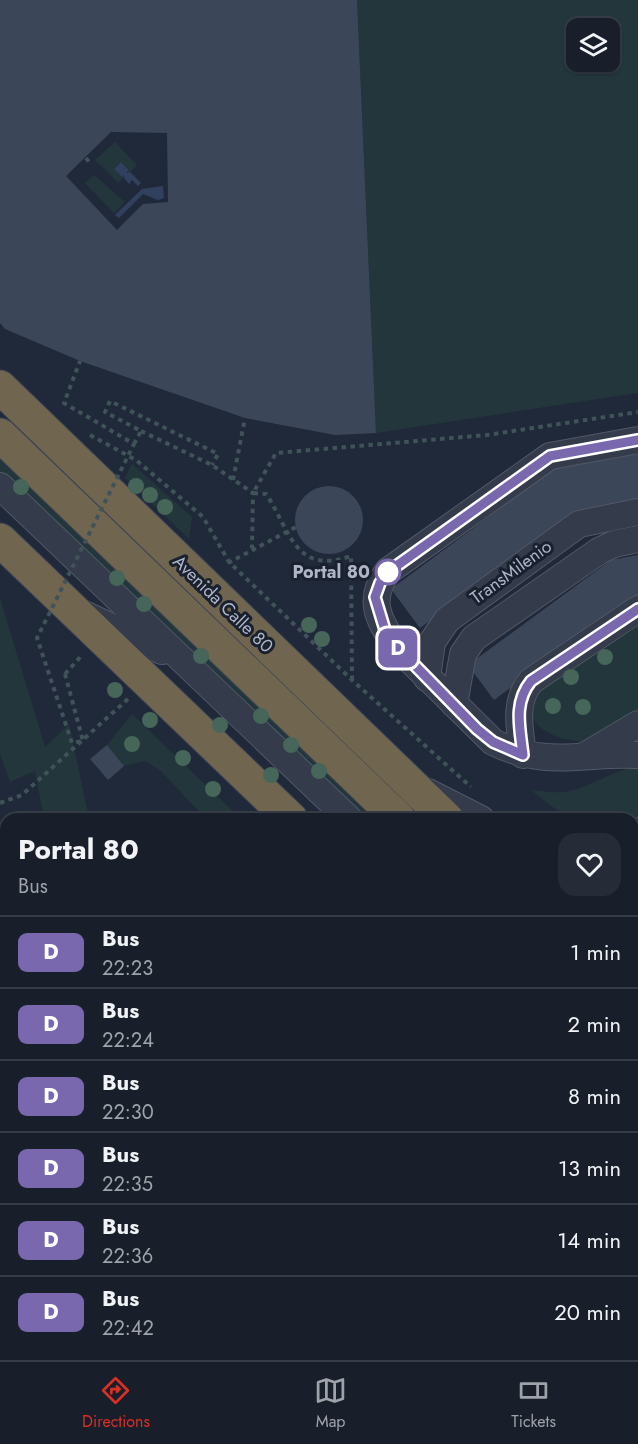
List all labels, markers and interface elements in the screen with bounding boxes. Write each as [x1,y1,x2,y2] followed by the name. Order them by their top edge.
[566,18,620,72] map controls
[566,18,620,72] button: layers
[465,533,557,610] street label: TransMilenio
[167,549,279,659] street label: Avenida Calle 80
[292,559,370,585] place label: Portal 80
[375,559,401,585] marker: Portal 80
[378,628,418,668] line badge: D
[390,633,406,663] text: D
[18,829,139,870] text: Portal 80
[558,833,621,896] button: heart
[18,872,48,901] text: Bus
[102,922,139,954] text: Bus
[570,936,621,968] text: 1 min
[43,937,59,967] text: D
[102,954,153,983] text: 22:23
[102,994,139,1026] text: Bus
[567,1008,621,1040] text: 2 min
[43,1009,59,1039] text: D
[102,1026,154,1055] text: 22:24
[102,1066,139,1098] text: Bus
[568,1080,621,1112] text: 8 min
[43,1081,59,1111] text: D
[102,1098,154,1127] text: 22:30
[102,1138,139,1170] text: Bus
[558,1152,621,1184] text: 13 min
[43,1153,59,1183] text: D
[102,1170,153,1199] text: 22:35
[102,1210,139,1242] text: Bus
[557,1224,621,1256] text: 14 min
[43,1225,59,1255] text: D
[102,1242,153,1271] text: 22:36
[102,1282,139,1314] text: Bus
[554,1296,621,1328] text: 20 min
[43,1297,59,1327] text: D
[102,1314,154,1343] text: 22:42
[82,1374,150,1433] tab: Directions
[314,1374,347,1433] tab: Map
[511,1374,556,1433] tab: Tickets

